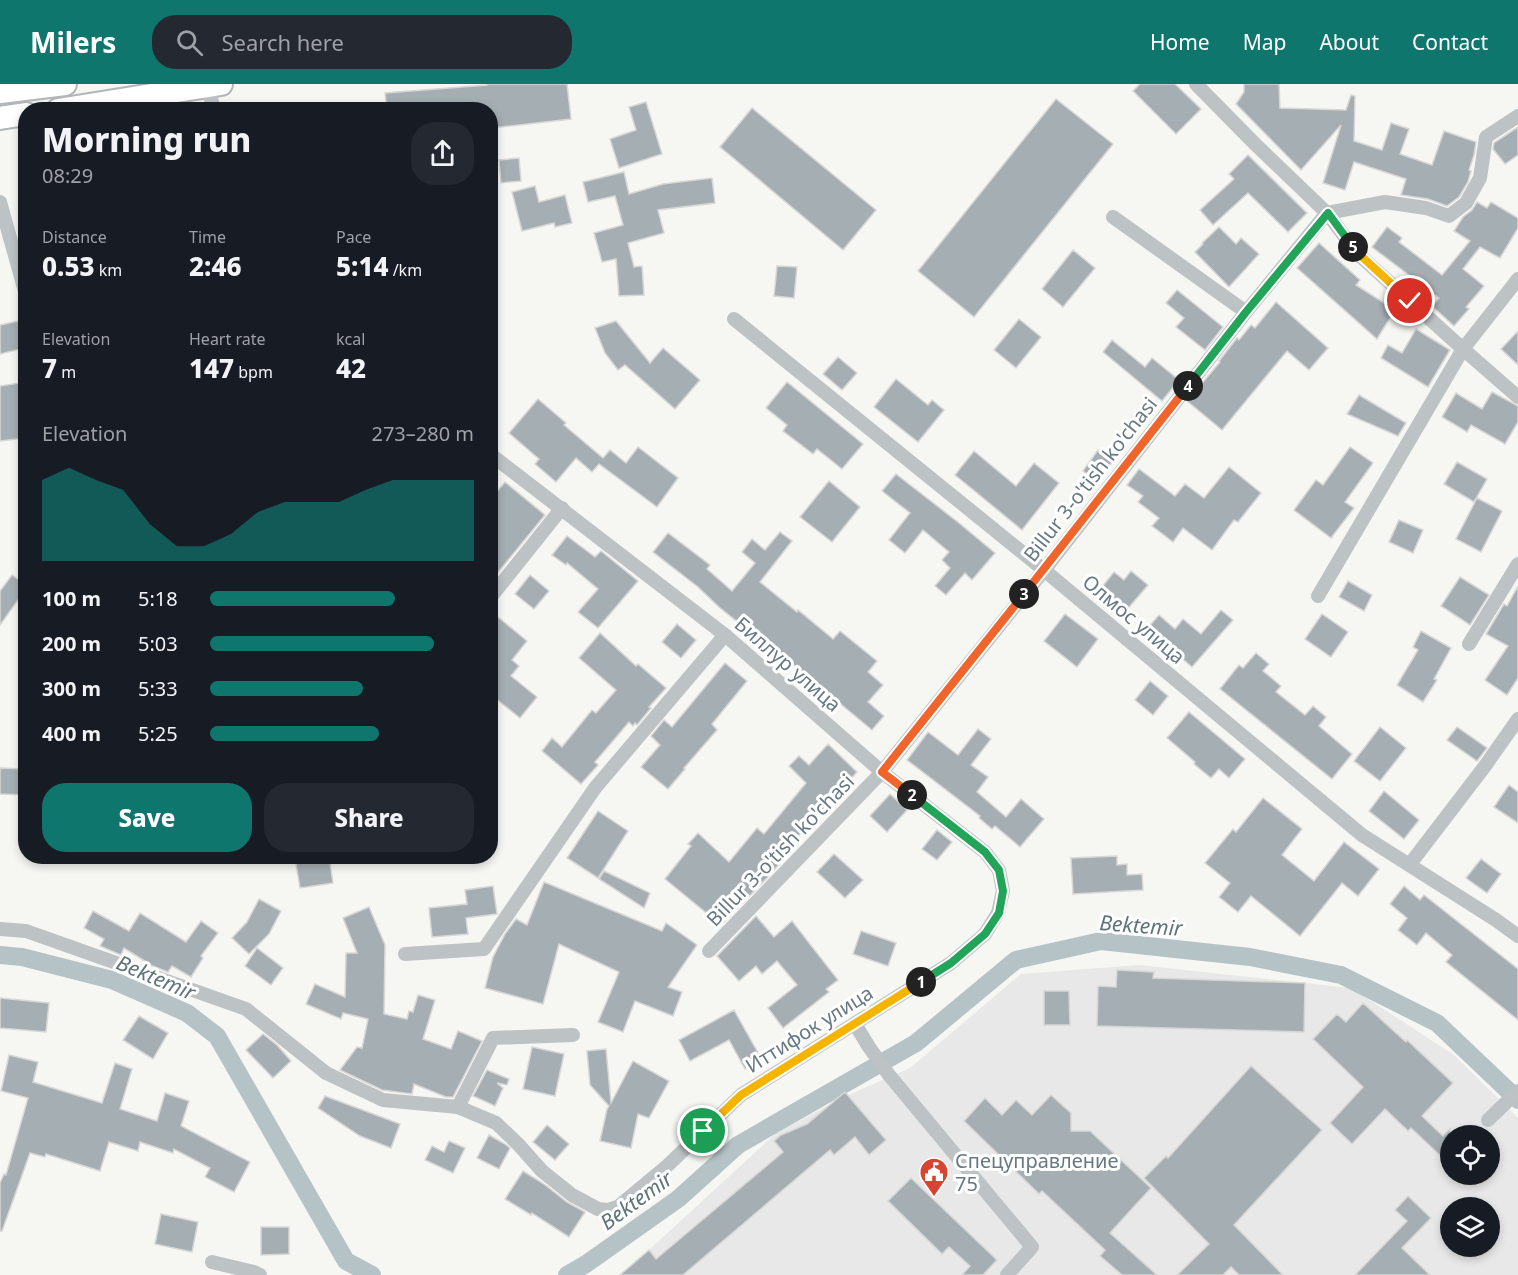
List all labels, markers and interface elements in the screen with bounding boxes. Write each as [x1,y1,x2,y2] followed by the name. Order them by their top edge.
[152,15,572,69] search box
[30,23,116,61] text: Milers
[173,26,206,59] icon: search
[221,27,344,57] text: Search here
[1150,28,1210,56] text: Home
[1243,28,1286,56] text: Map
[1319,28,1379,56] text: About
[1412,28,1488,56] text: Contact
[42,117,251,162] text: Morning run
[411,122,474,185] button: share
[42,162,93,189] text: 08:29
[42,226,107,248] text: Distance
[189,226,226,248] text: Time
[336,226,371,248] text: Pace
[1338,232,1368,262] pin: 5
[1348,236,1358,258] text: 5
[42,248,95,284] text: 0.53
[189,248,242,284] text: 2:46
[336,248,389,284] text: 5:14
[95,259,122,281] text: km
[389,259,422,281] text: /km
[1384,275,1435,326] pin
[1393,284,1426,317] icon: check
[42,328,110,350] text: Elevation
[189,328,265,350] text: Heart rate
[336,328,365,350] text: kcal
[42,350,57,386] text: 7
[189,350,234,386] text: 147
[336,350,366,386] text: 42
[57,361,76,383] text: m
[234,361,273,383] text: bpm
[1173,371,1203,401] pin: 4
[1183,375,1193,397] text: 4
[1017,391,1163,567] street label: Billur 3-o'tish ko'chasi
[42,420,127,447] text: Elevation
[371,420,474,447] text: 273–280 m
[1077,568,1191,670] street label: Олмос улица
[1009,579,1039,609] pin: 3
[1019,583,1029,605] text: 3
[42,585,101,612] text: 100 m
[138,585,178,612] text: 5:18
[729,610,847,718] street label: Биллур улица
[42,630,101,657] text: 200 m
[138,630,178,657] text: 5:03
[42,675,101,702] text: 300 m
[138,675,178,702] text: 5:33
[42,720,101,747] text: 400 m
[138,720,178,747] text: 5:25
[700,768,860,932] street label: Billur 3-o'tish ko'chasi
[897,780,927,810] pin: 2
[42,783,252,852] button: Save
[264,783,474,852] button: Share
[907,784,917,806] text: 2
[1099,908,1185,942] water label: Bektemir
[112,948,201,1007] water label: Bektemir
[906,967,936,997] pin: 1
[916,971,926,993] text: 1
[740,979,878,1079] street label: Иттифок улица
[677,1105,728,1156] pin
[686,1114,719,1147] icon: arrive
[1440,1125,1500,1257] map controls
[1440,1125,1500,1185] button: locate
[955,1147,1119,1197] place label: Спецуправление 75
[918,1156,950,1198] public building icon: Спецуправление 75
[594,1163,679,1236] water label: Bektemir
[1440,1197,1500,1257] button: layers

